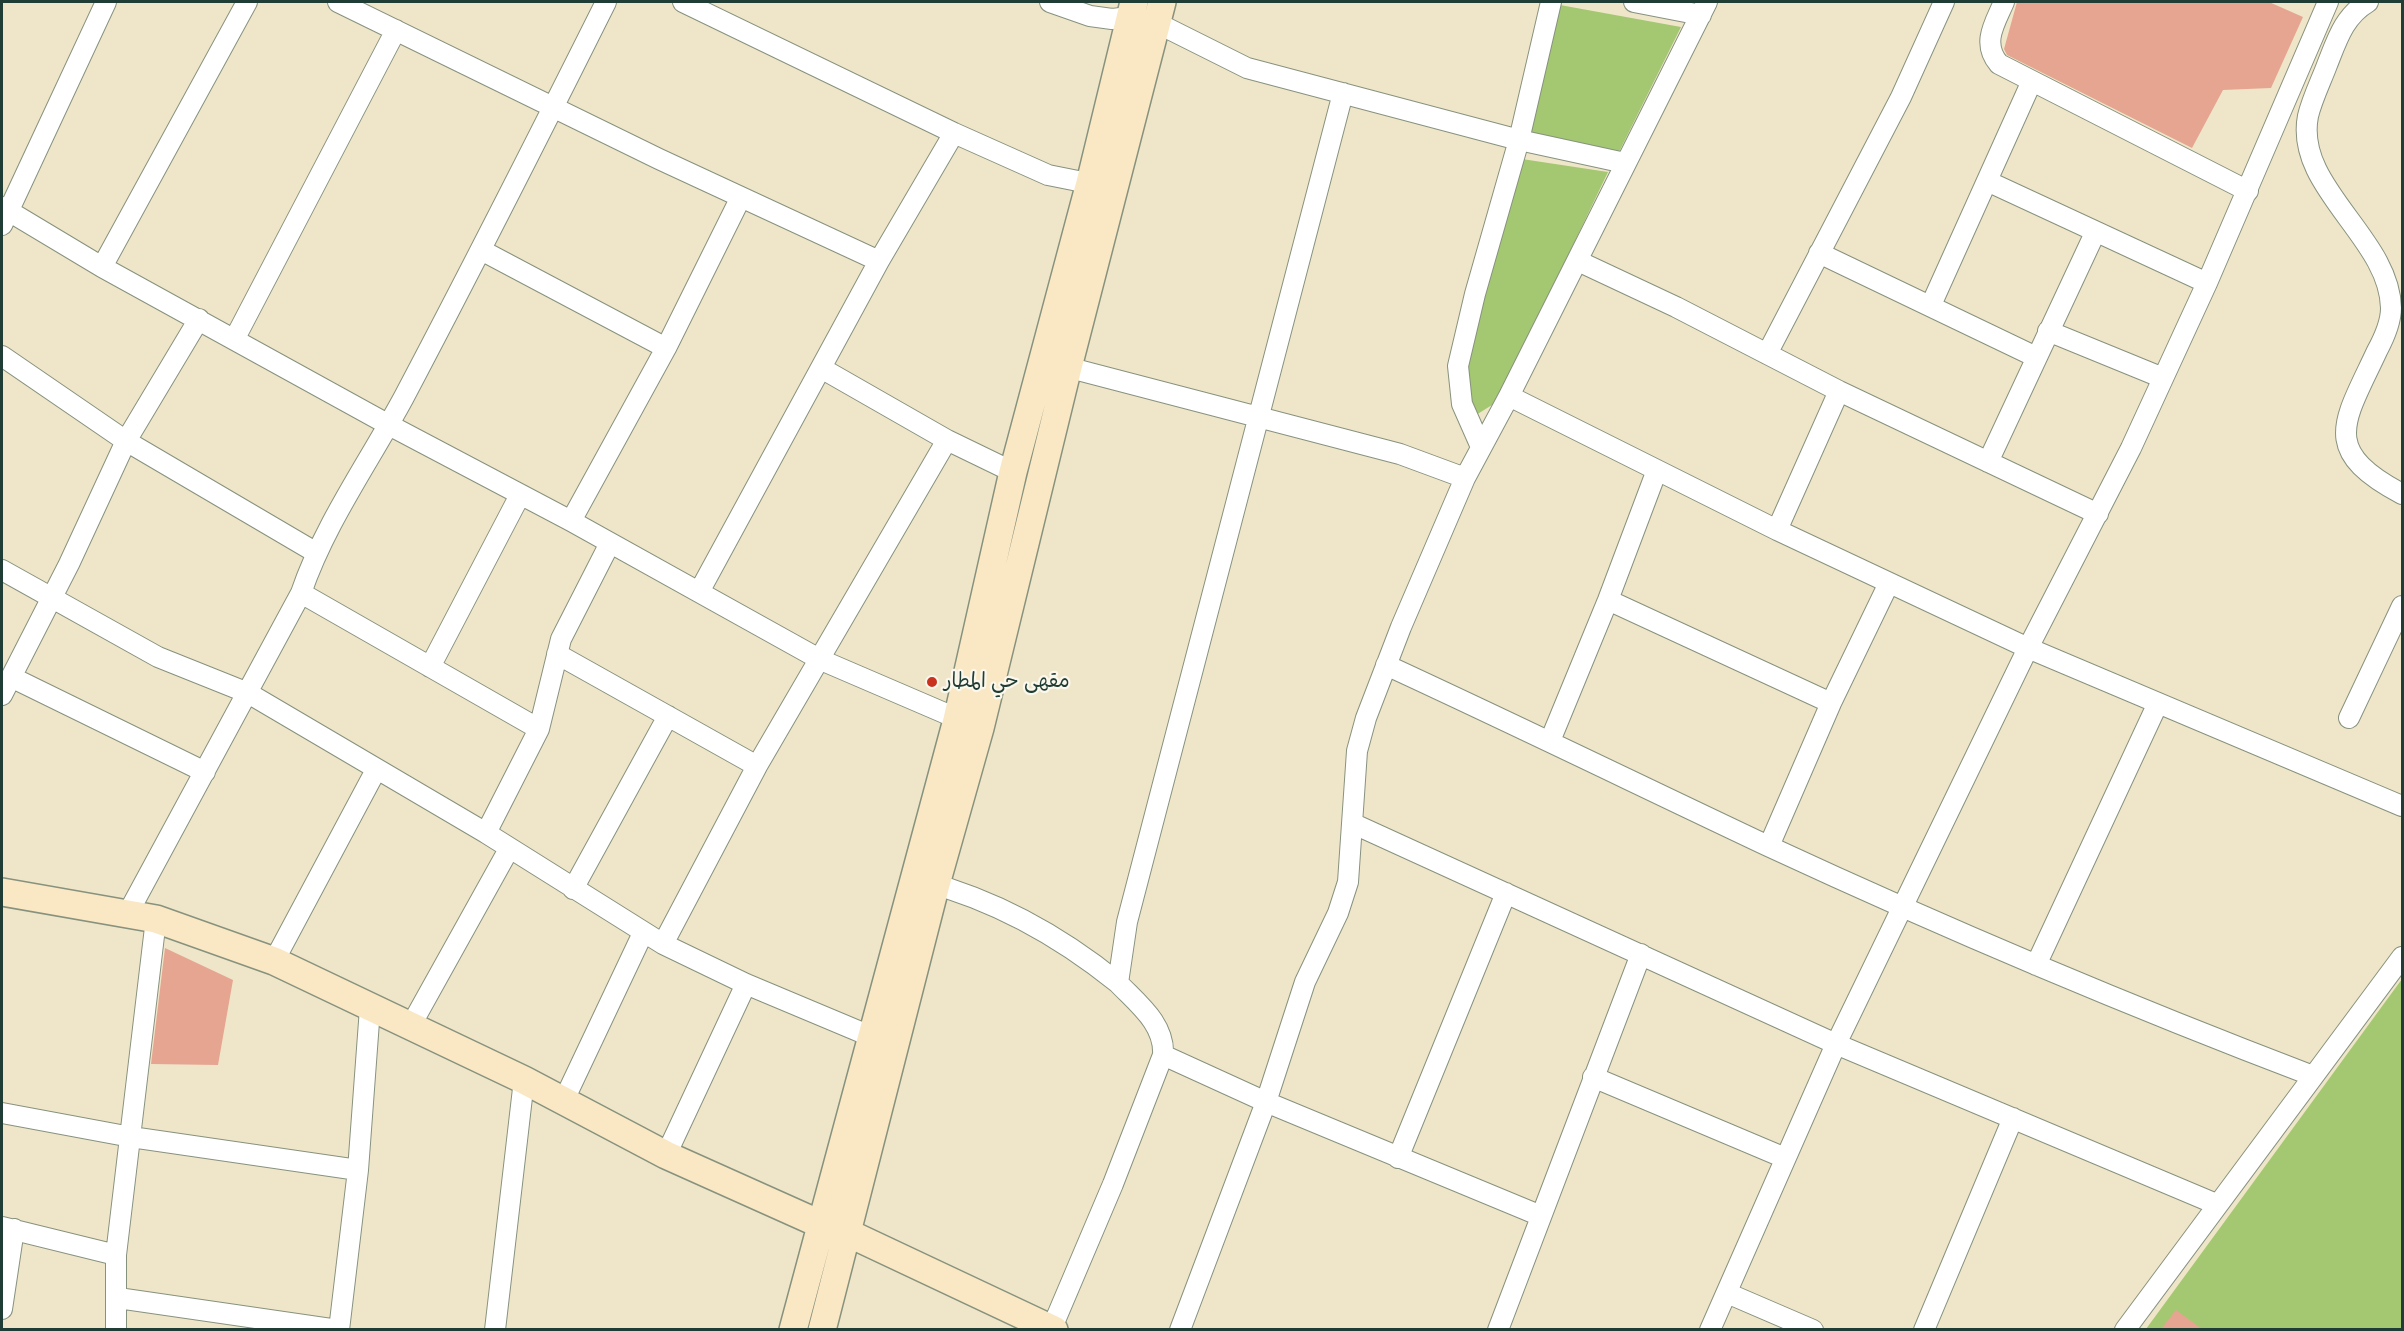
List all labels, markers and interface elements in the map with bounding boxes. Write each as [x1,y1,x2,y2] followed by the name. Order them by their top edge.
[944,670,1070,694] place label: مقهى حي المطار
[925,675,939,689] marker: مقهى حي المطار

